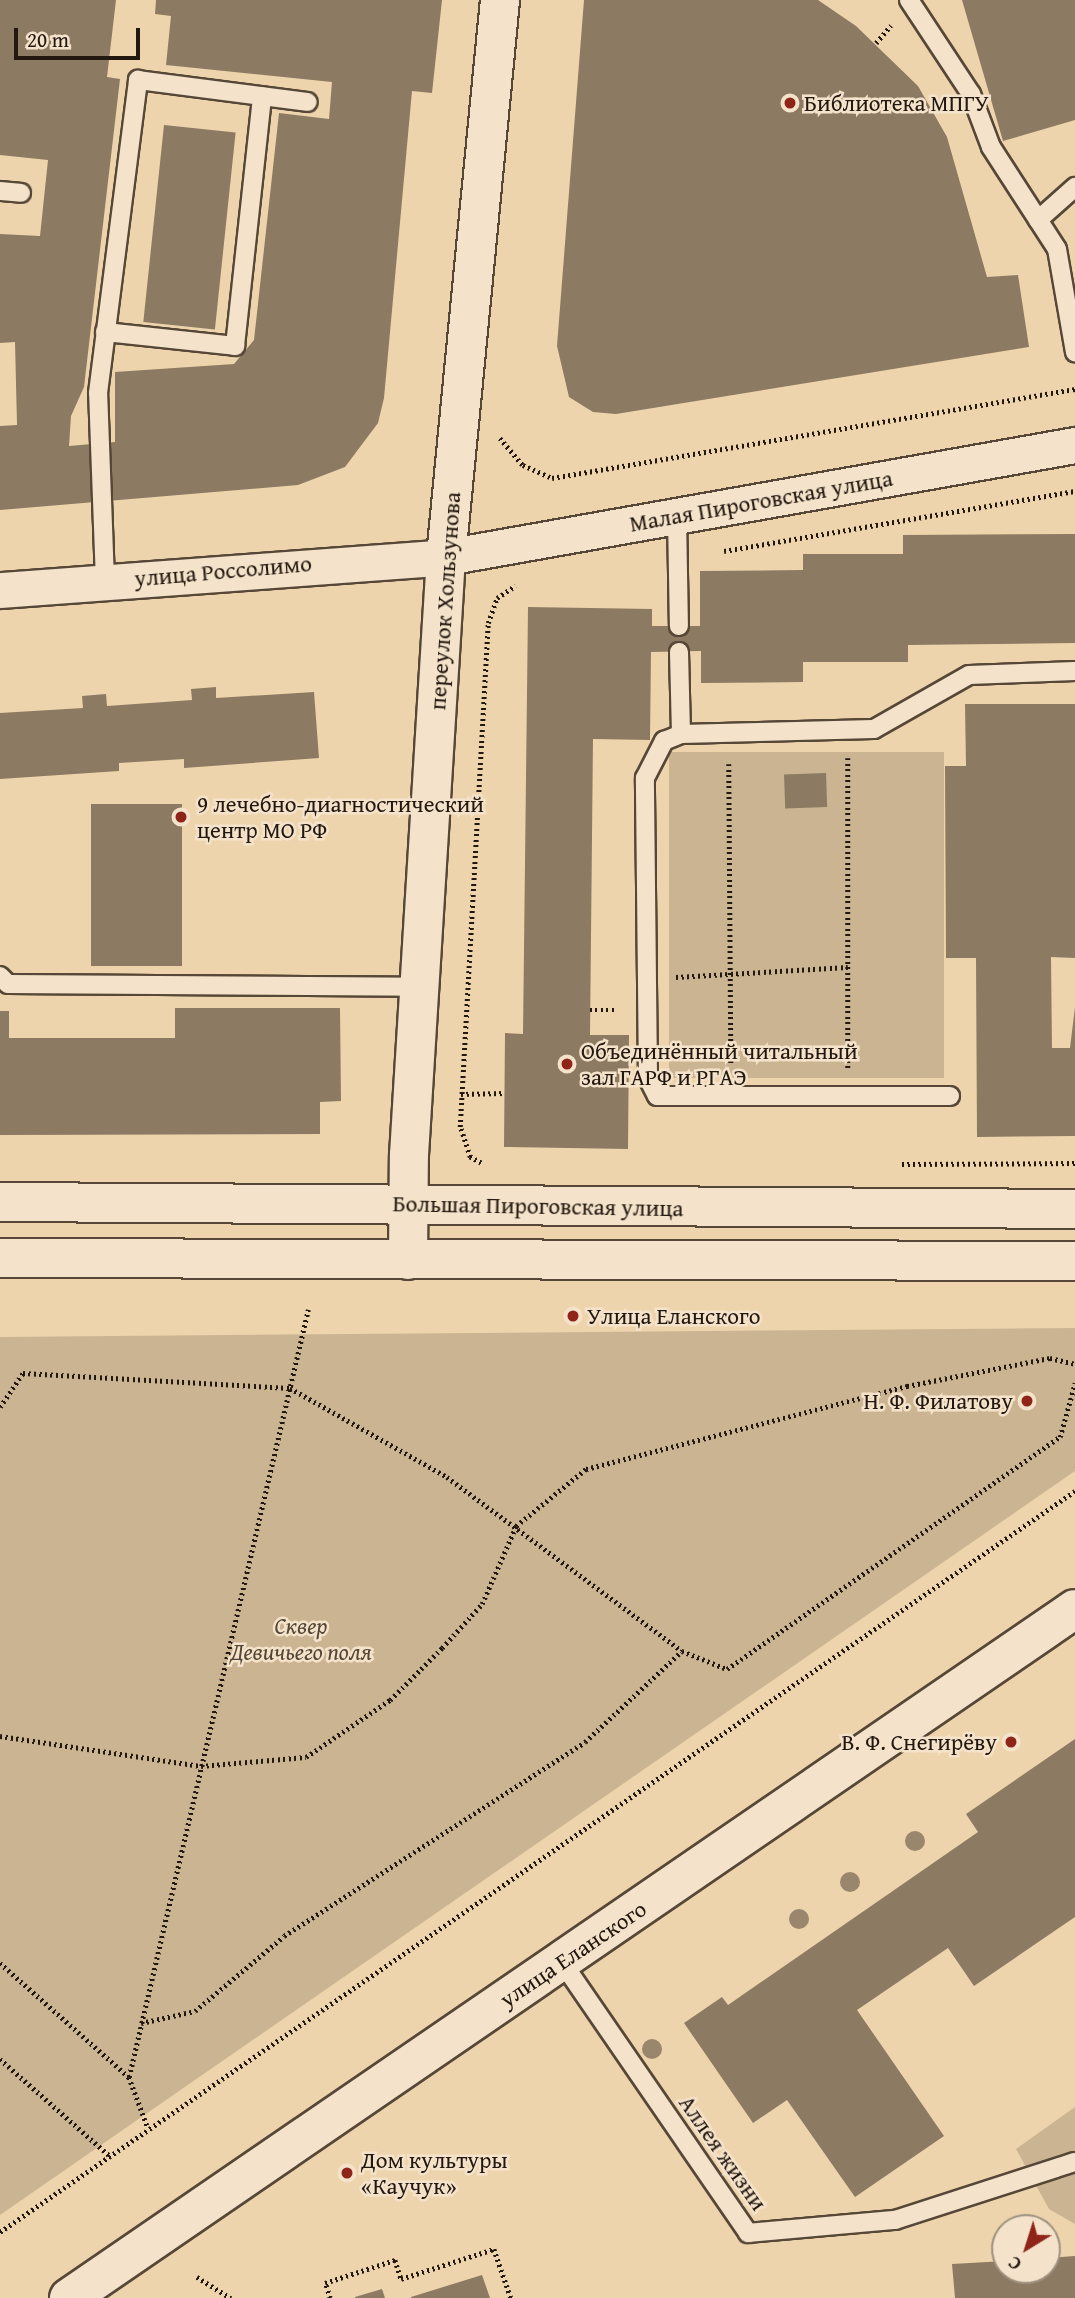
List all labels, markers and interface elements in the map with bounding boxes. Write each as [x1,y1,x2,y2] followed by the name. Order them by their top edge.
[18,14,144,58] scale bar
[27,24,69,55] text: 20 m
[804,89,989,117] place label: Библиотека МПГУ
[782,95,798,111] marker: Библиотека МПГУ
[627,464,895,538] street label: Малая Пироговская улица
[424,491,466,711] street label: переулок Хользунова
[133,550,313,592] street label: улица Россолимо
[197,790,484,844] place label: 9 лечебно-диагностический центр МО РФ
[171,807,191,827] marker: 9 лечебно-диагностический центр МО РФ
[581,1037,858,1091] place label: Объединённый читальный зал ГАРФ и РГАЭ
[559,1056,575,1072] marker: Объединённый читальный зал ГАРФ и РГАЭ
[392,1190,684,1222] street label: Большая Пироговская улица
[587,1302,760,1330] place label: Улица Еланского
[565,1308,581,1324] marker: Улица Еланского
[863,1387,1013,1415] place label: Н. Ф. Филатову
[1019,1393,1035,1409] marker: Н. Ф. Филатову
[230,1612,372,1666] park label: Сквер Девичьего поля
[842,1728,997,1756] place label: В. Ф. Снегирёву
[1003,1734,1019,1750] marker: В. Ф. Снегирёву
[494,1895,652,2013] street label: улица Еланского
[673,2090,773,2216] street label: Аллея жизни
[361,2146,508,2200] place label: Дом культуры «Каучук»
[339,2165,355,2181] marker: Дом культуры «Каучук»
[991,2214,1061,2284] north arrow
[1001,2250,1027,2278] text: С

